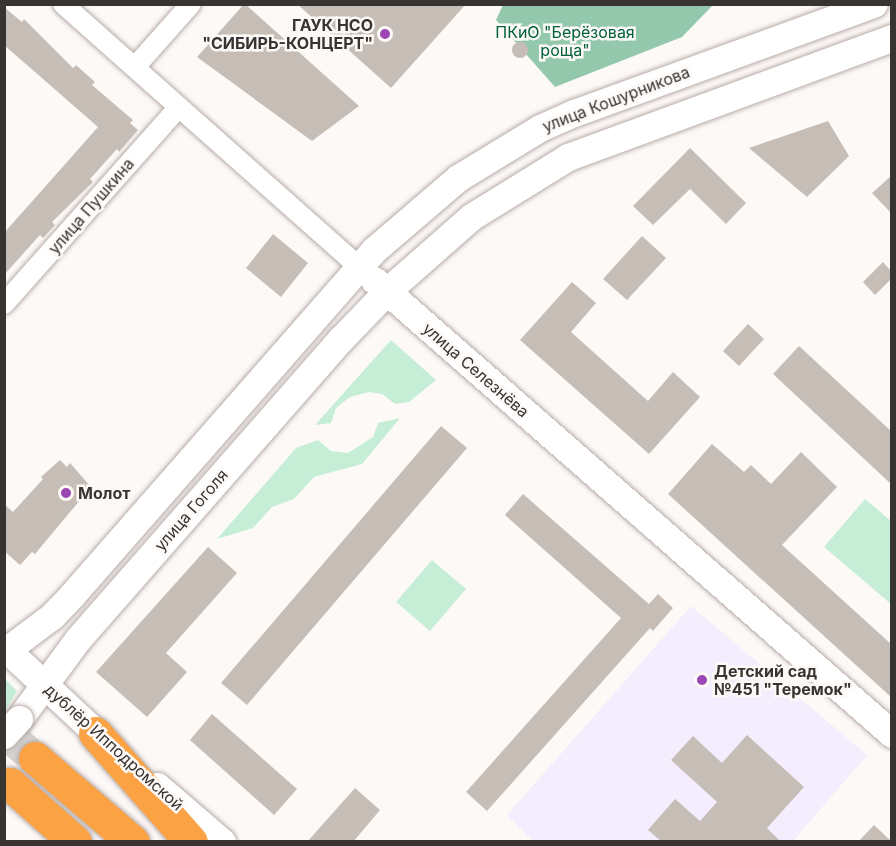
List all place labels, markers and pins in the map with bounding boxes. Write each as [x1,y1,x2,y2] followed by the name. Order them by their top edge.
[202,15,373,53] place label: ГАУК НСО "СИБИРЬ-КОНЦЕРТ"
[378,27,392,41] marker: ГАУК НСО "СИБИРЬ-КОНЦЕРТ"
[78,483,130,503] place label: Молот
[59,486,73,500] marker: Молот
[714,661,852,699] place label: Детский сад №451 "Теремок"
[695,673,709,687] marker: Детский сад №451 "Теремок"

